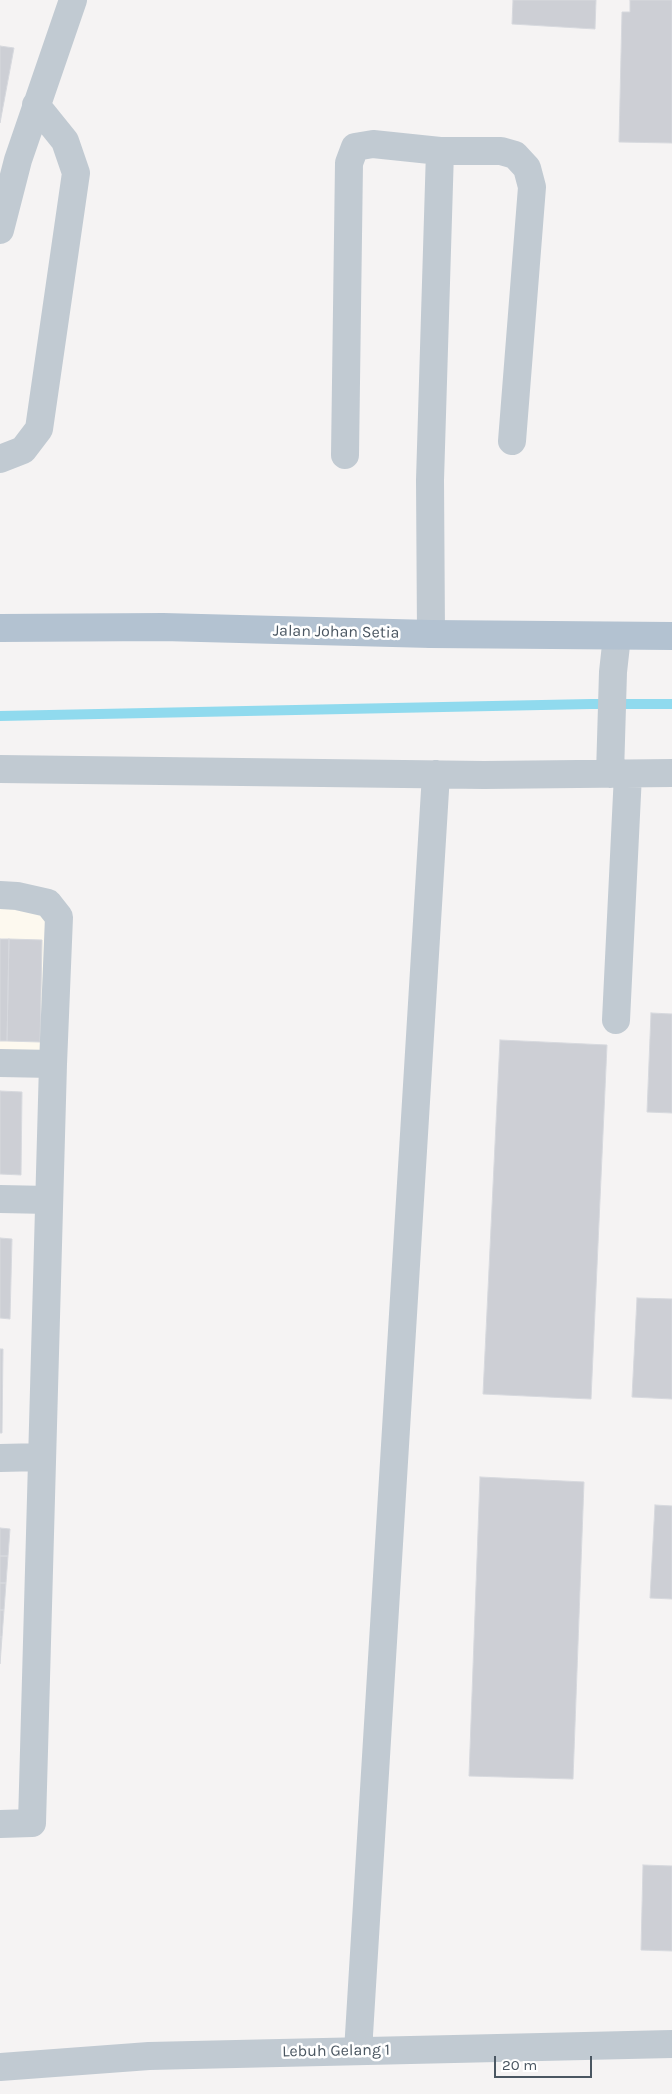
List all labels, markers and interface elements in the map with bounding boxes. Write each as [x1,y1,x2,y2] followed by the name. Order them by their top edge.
[273,621,399,643] street label: Jalan Johan Setia
[282,2040,390,2062] street label: Lebuh Gelang 1
[497,2046,594,2078] scale bar
[502,2056,537,2074] text: 20 m

